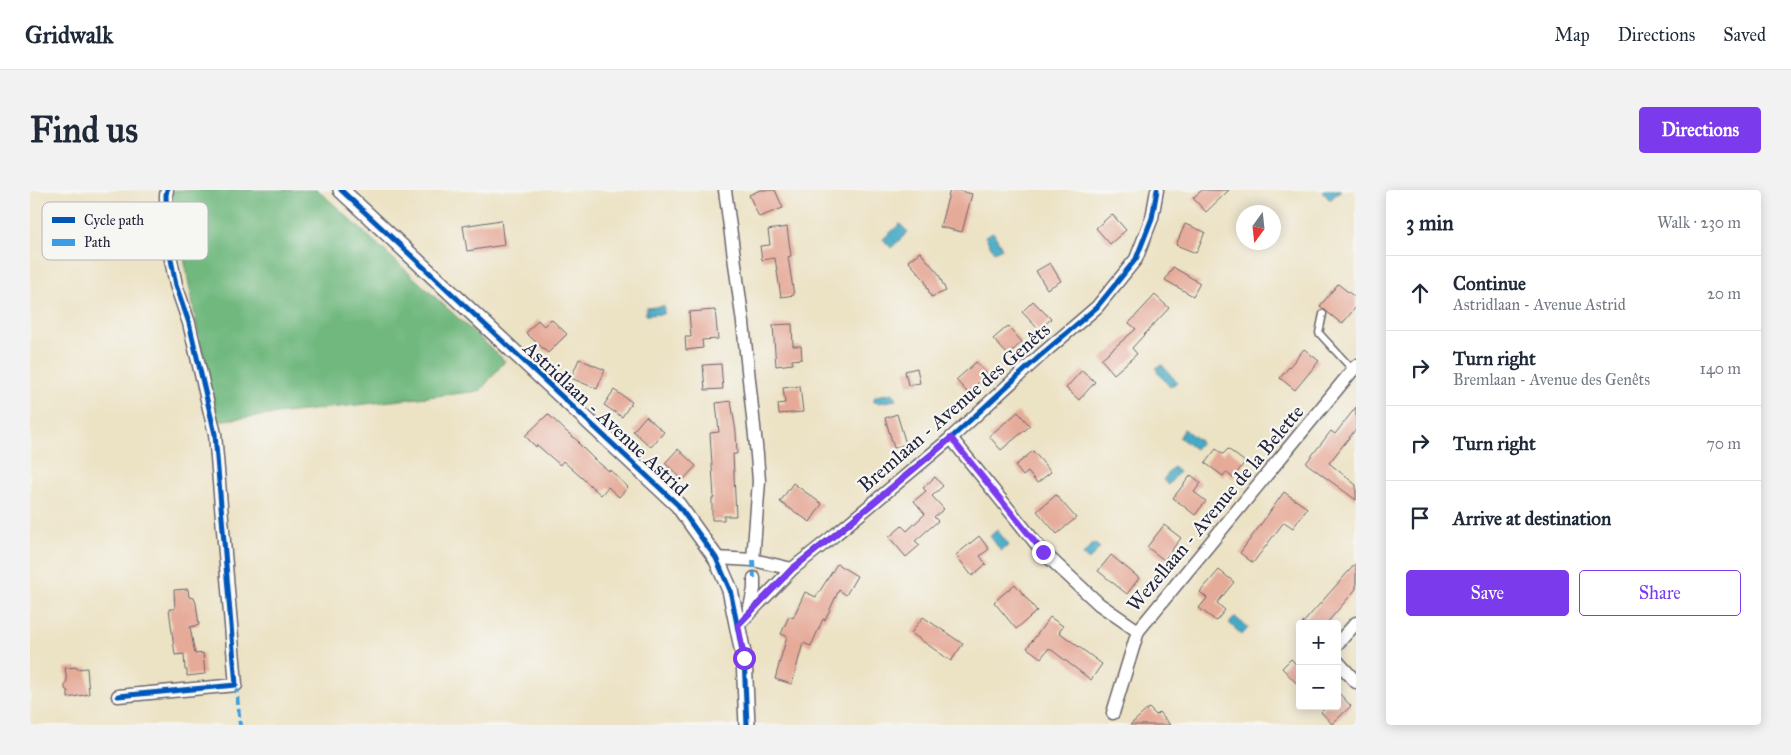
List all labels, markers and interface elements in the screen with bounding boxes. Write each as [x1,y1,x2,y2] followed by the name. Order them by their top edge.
[25,20,113,50] text: Gridwalk
[1554,24,1590,46] text: Map
[1618,24,1695,46] text: Directions
[1723,24,1766,46] text: Saved
[1639,107,1761,153] button: Directions
[30,109,138,152] text: Find us
[42,202,208,260] legend
[1236,205,1281,250] north arrow
[1406,210,1454,236] text: 3 min
[84,212,144,229] text: Cycle path
[1657,213,1741,232] text: Walk · 230 m
[84,234,111,251] text: Path
[1453,272,1526,295] text: Continue
[1406,279,1434,307] icon: ahead
[1707,284,1741,303] text: 20 m
[1453,295,1626,314] text: Astridlaan - Avenue Astrid
[853,317,1055,497] street label: Bremlaan - Avenue des Genêts
[518,335,693,500] street label: Astridlaan - Avenue Astrid
[1453,347,1536,370] text: Turn right
[1406,354,1434,382] icon: right
[1700,359,1741,378] text: 140 m
[1453,370,1650,389] text: Bremlaan - Avenue des Genêts
[1121,400,1309,616] street label: Wezellaan - Avenue de la Belette
[1406,429,1434,457] icon: right
[1453,432,1536,455] text: Turn right
[1706,434,1741,453] text: 70 m
[1406,504,1434,532] icon: arrive
[1453,507,1611,530] text: Arrive at destination
[1032,541,1055,564] route end
[1406,570,1569,616] button: Save
[1579,570,1741,616] button: Share
[1296,620,1341,710] map controls
[1296,620,1341,665] button: +
[733,647,756,670] route start
[1296,665,1341,710] button: −

